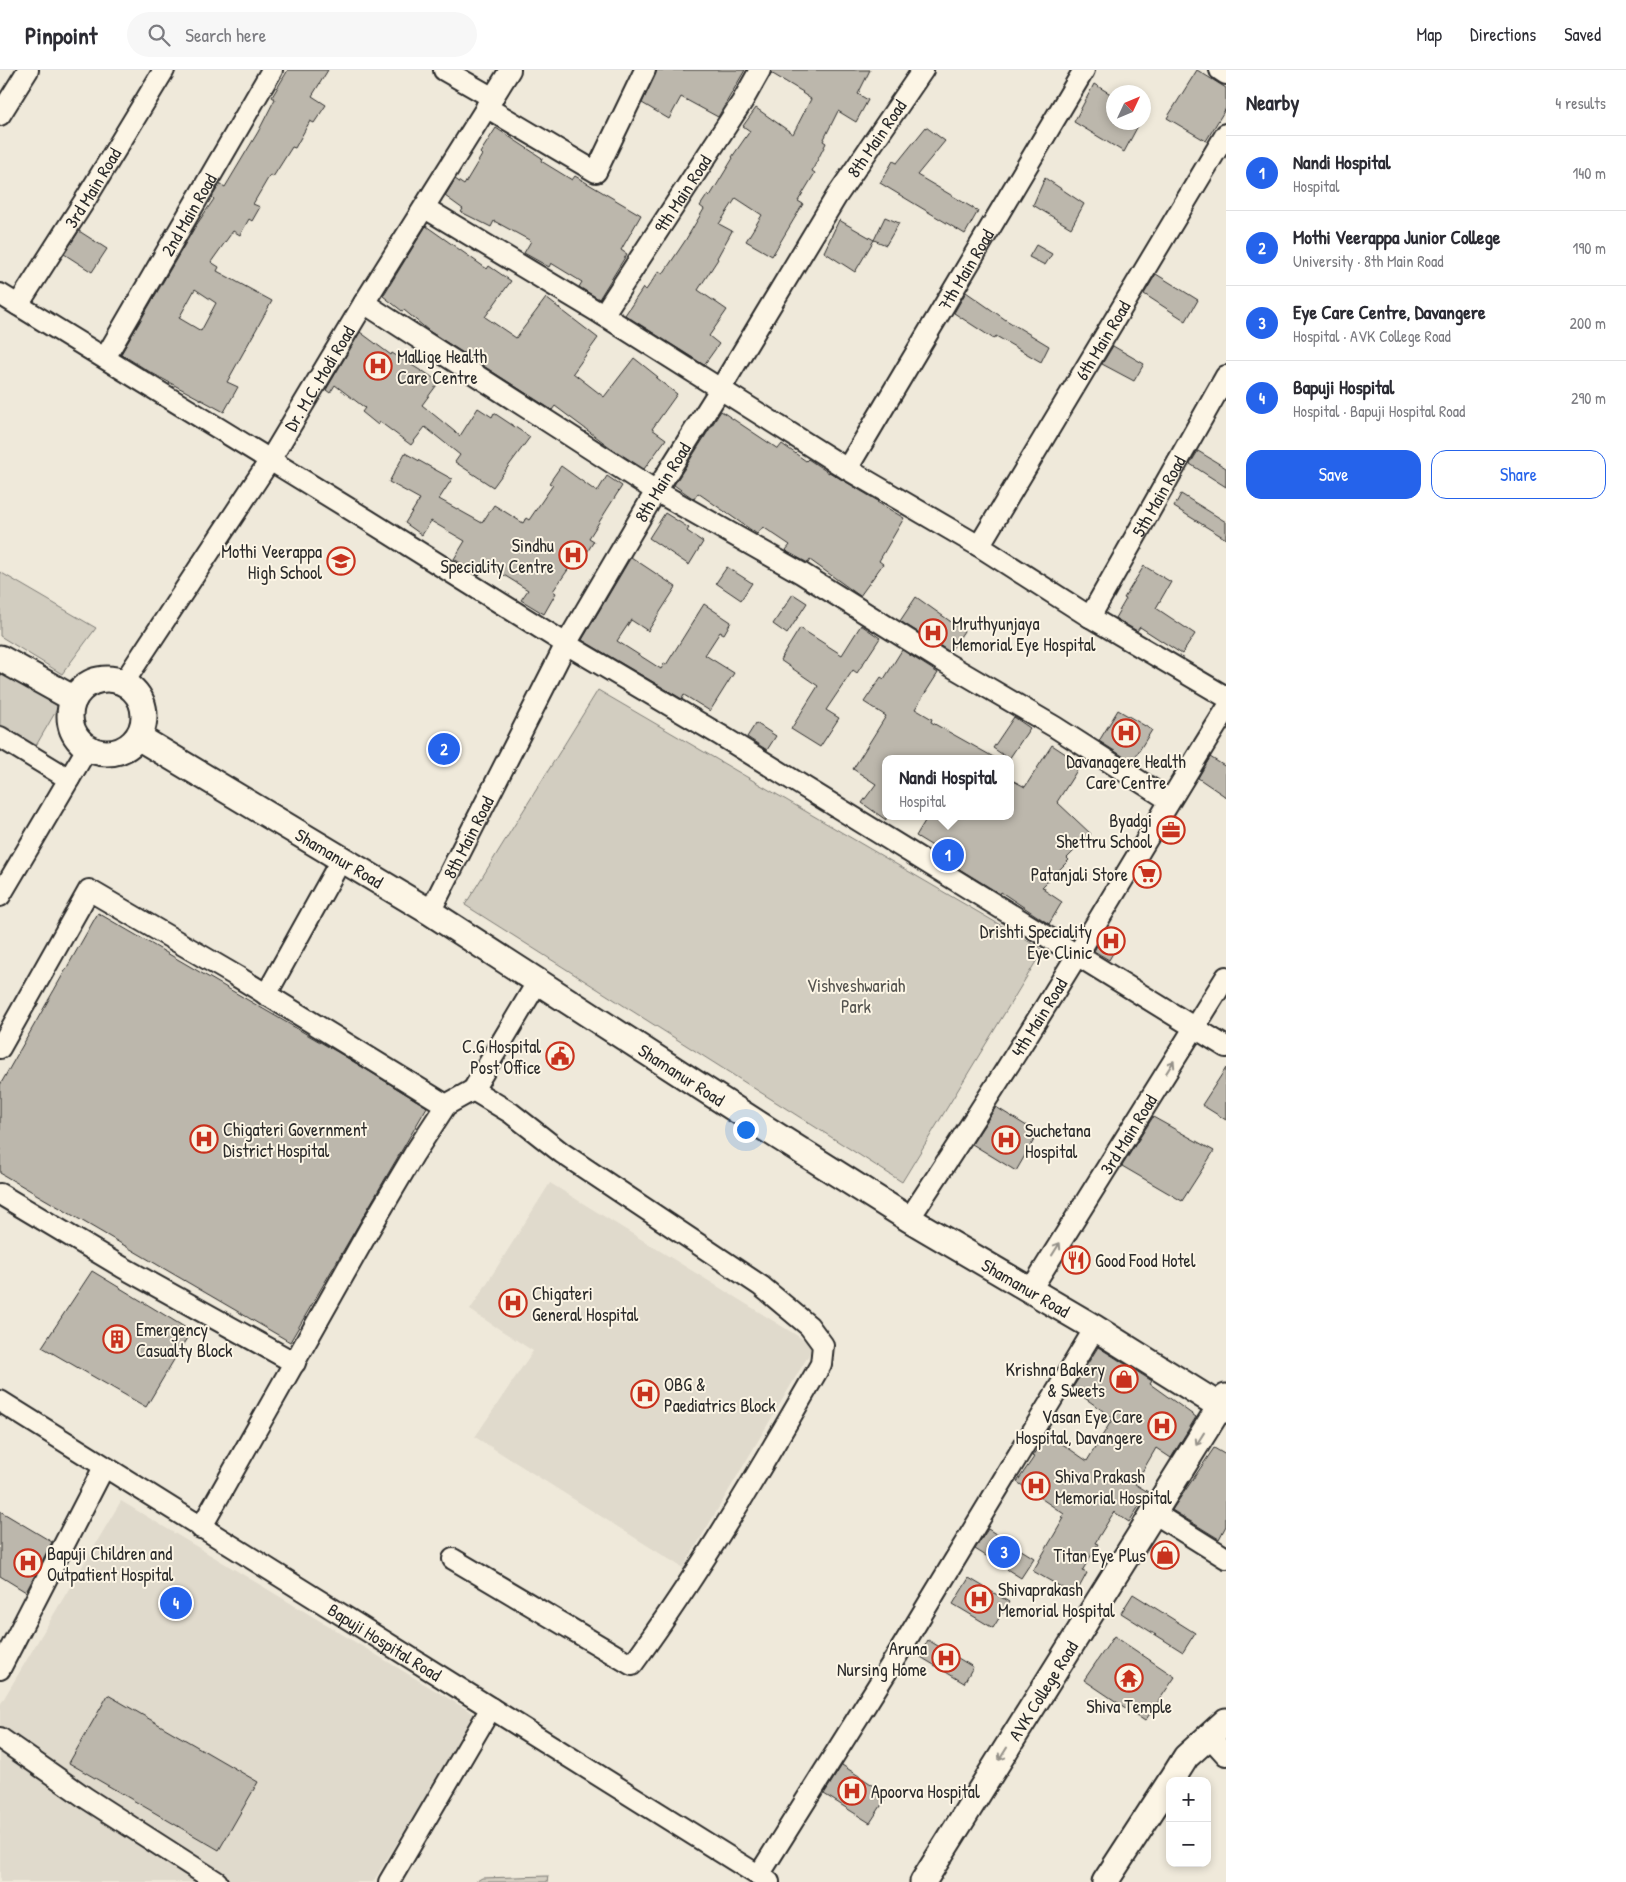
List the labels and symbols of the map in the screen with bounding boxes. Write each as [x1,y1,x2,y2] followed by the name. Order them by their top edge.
[1106,85,1151,130] north arrow
[841,94,912,182] street label: 8th Main Road
[58,143,127,232] street label: 3rd Main Road
[648,150,717,237] street label: 9th Main Road
[155,169,222,260] street label: 2nd Main Road
[932,224,999,315] street label: 7th Main Road
[1069,296,1136,385] street label: 6th Main Road
[278,321,360,436] street label: Dr. M.C. Modi Road
[397,344,487,390] place label: Mallige Health Care Centre
[363,351,393,381] hospital icon: Mallige Health Care Centre
[628,437,696,526] street label: 8th Main Road
[1126,451,1191,541] street label: 5th Main Road
[441,533,554,579] place label: Sindhu Speciality Centre
[221,539,322,585] place label: Mothi Veerappa High School
[558,540,588,570] hospital icon: Sindhu Speciality Centre
[326,546,356,576] school or university icon: Mothi Veerappa High School
[952,611,1096,657] place label: Mruthyunjaya Memorial Eye Hospital
[918,618,948,648] hospital icon: Mruthyunjaya Memorial Eye Hospital
[1111,718,1141,748] hospital icon: Davanagere Health Care Centre
[428,730,460,768] pin: 2
[1066,749,1186,795] place label: Davanagere Health Care Centre
[437,792,499,883] street label: 8th Main Road
[1056,808,1152,854] place label: Byadgi Shettru School
[1156,815,1186,845] office icon: Byadgi Shettru School
[291,822,388,894] street label: Shamanur Road
[932,836,964,874] pin: 1
[1132,859,1162,889] supermarket icon: Patanjali Store
[1031,862,1128,887] place label: Patanjali Store
[980,919,1092,965] place label: Drishti Speciality Eye Clinic
[1096,926,1126,956] hospital icon: Drishti Speciality Eye Clinic
[807,973,906,1019] park label: Vishveshwariah Park
[1005,973,1073,1061] street label: 4th Main Road
[462,1034,541,1080] place label: C.G Hospital Post Office
[634,1037,730,1112] street label: Shamanur Road
[545,1041,575,1071] public building icon: C.G Hospital Post Office
[1165,1060,1175,1074] one-way arrow
[1094,1089,1162,1179] street label: 3rd Main Road
[223,1117,368,1163] place label: Chigateri Government District Hospital
[733,1117,759,1143] your location
[1025,1118,1091,1164] place label: Suchetana Hospital
[189,1124,219,1154] hospital icon: Chigateri Government District Hospital
[991,1125,1021,1155] hospital icon: Suchetana Hospital
[1052,1243,1062,1257] one-way arrow
[1061,1245,1091,1275] restaurant icon: Good Food Hotel
[1095,1248,1196,1273] place label: Good Food Hotel
[977,1252,1075,1323] street label: Shamanur Road
[532,1281,639,1327] place label: Chigateri General Hospital
[498,1288,528,1318] hospital icon: Chigateri General Hospital
[136,1317,233,1363] place label: Emergency Casualty Block
[102,1324,132,1354] building icon: Emergency Casualty Block
[1005,1357,1105,1403] place label: Krishna Bakery & Sweets
[1109,1364,1139,1394] shop icon: Krishna Bakery & Sweets
[664,1372,776,1418] place label: OBG & Paediatrics Block
[630,1379,660,1409] hospital icon: OBG & Paediatrics Block
[1016,1404,1143,1450] place label: Vasan Eye Care Hospital, Davangere
[1147,1411,1177,1441] hospital icon: Vasan Eye Care Hospital, Davangere
[1195,1431,1205,1445] one-way arrow
[1055,1464,1172,1510] place label: Shiva Prakash Memorial Hospital
[1021,1471,1051,1501] hospital icon: Shiva Prakash Memorial Hospital
[988,1533,1020,1571] pin: 3
[1150,1540,1180,1570] shop icon: Titan Eye Plus
[47,1541,174,1587] place label: Bapuji Children and Outpatient Hospital
[1054,1543,1146,1568] place label: Titan Eye Plus
[13,1548,43,1578] hospital icon: Bapuji Children and Outpatient Hospital
[998,1577,1115,1623] place label: Shivaprakash Memorial Hospital
[160,1584,192,1622] pin: 4
[964,1584,994,1614] hospital icon: Shivaprakash Memorial Hospital
[323,1597,447,1687] street label: Bapuji Hospital Road
[837,1636,927,1682] place label: Aruna Nursing Home
[1002,1636,1083,1745] street label: AVK College Road
[931,1643,961,1673] hospital icon: Aruna Nursing Home
[1114,1663,1144,1693] temple icon: Shiva Temple
[1086,1694,1172,1719] place label: Shiva Temple
[997,1747,1007,1761] one-way arrow
[837,1776,867,1806] hospital icon: Apoorva Hospital
[871,1779,980,1804] place label: Apoorva Hospital

